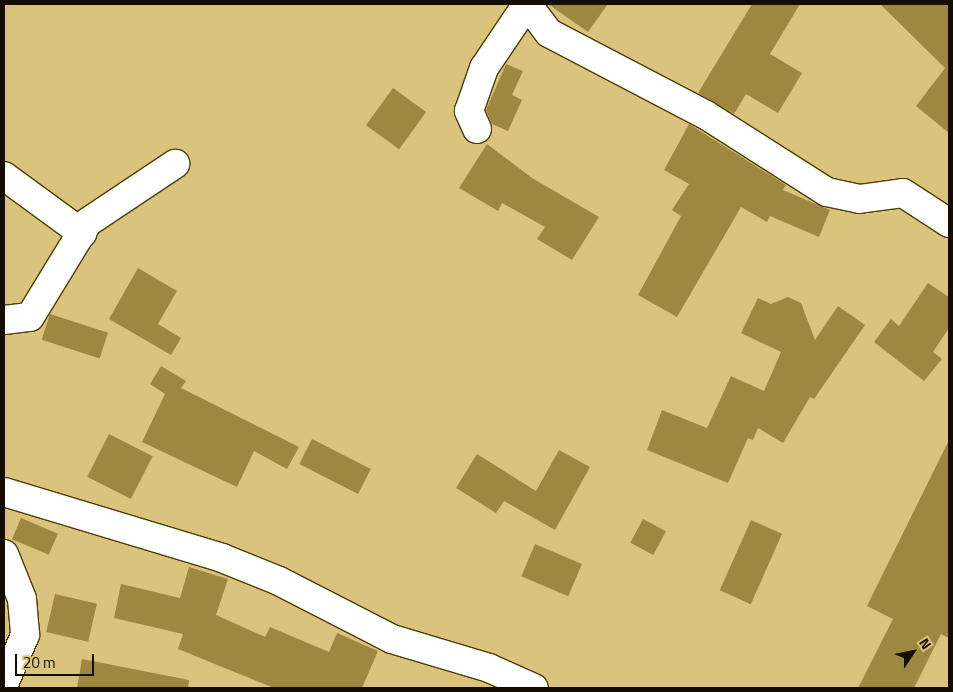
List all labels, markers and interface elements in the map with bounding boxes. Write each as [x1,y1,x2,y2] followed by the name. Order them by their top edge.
[888,627,938,677] north arrow
[914,633,937,653] text: N
[18,644,96,676] scale bar
[23,651,56,674] text: 20 m

